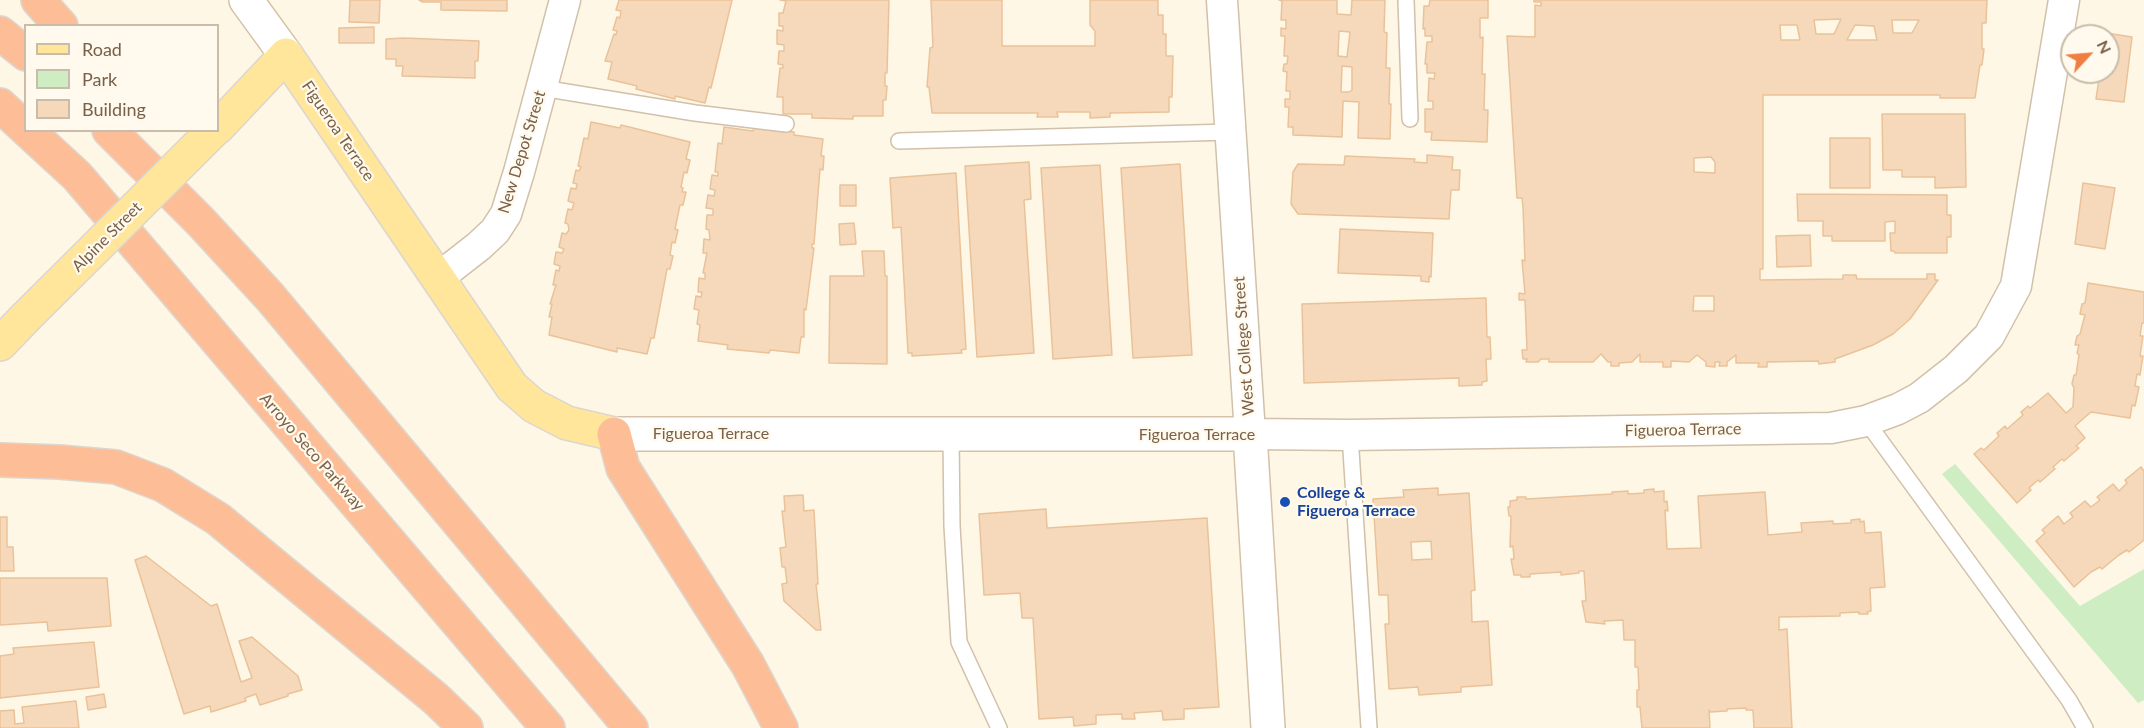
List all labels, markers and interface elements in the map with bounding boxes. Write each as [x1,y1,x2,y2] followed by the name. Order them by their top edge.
[24,24,219,132] legend
[2060,24,2120,84] north arrow
[2094,37,2116,56] text: N
[82,38,122,60] text: Road
[82,68,117,90] text: Park
[297,77,379,185] street label: Figueroa Terrace
[494,88,550,216] street label: New Depot Street
[82,98,146,120] text: Building
[68,198,146,276] street label: Alpine Street
[1230,276,1258,416] street label: West College Street
[256,389,368,515] street label: Arroyo Seco Parkway
[1625,419,1741,441] street label: Figueroa Terrace
[653,424,769,444] street label: Figueroa Terrace
[1139,425,1255,445] street label: Figueroa Terrace
[1297,483,1415,521] place label: College & Figueroa Terrace
[1278,495,1292,509] marker: College & Figueroa Terrace

